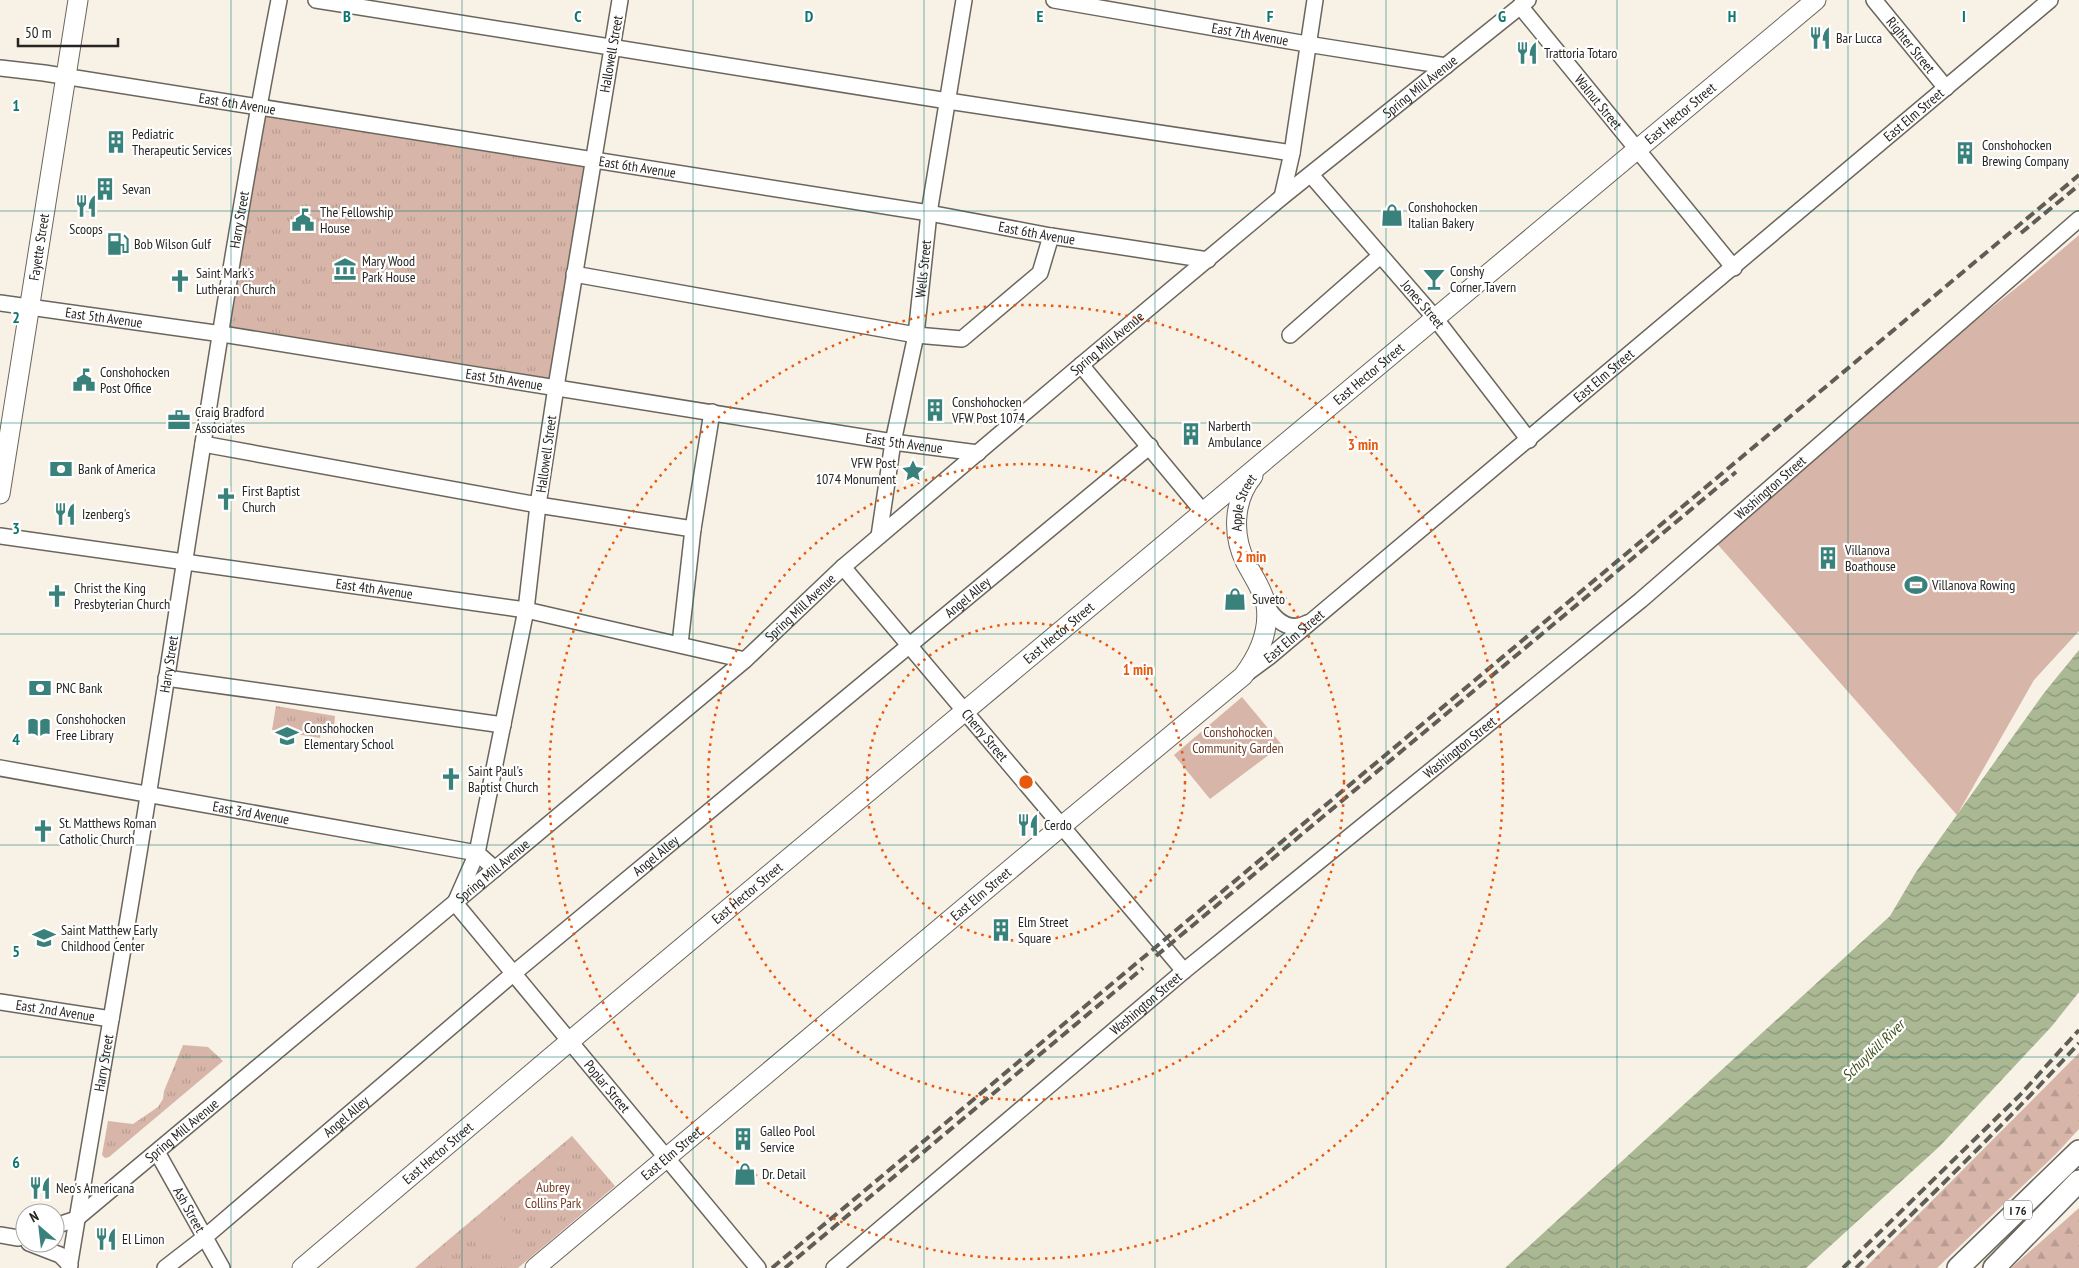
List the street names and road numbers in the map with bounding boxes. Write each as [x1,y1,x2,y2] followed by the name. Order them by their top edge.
[1882,13,1939,77] street label: Righter Street
[595,14,627,94] street label: Hallowell Street
[1210,19,1290,50] street label: East 7th Avenue
[1379,51,1461,122] street label: Spring Mill Avenue
[1571,71,1626,133] street label: Walnut Street
[1641,78,1720,148] street label: East Hector Street
[1880,84,1948,145] street label: East Elm Street
[198,89,277,119] street label: East 6th Avenue
[598,152,677,182] street label: East 6th Avenue
[226,190,253,250] street label: Harry Street
[25,212,53,282] street label: Fayette Street
[997,217,1077,249] street label: East 6th Avenue
[911,239,935,299] street label: Wells Street
[1397,276,1449,332] street label: Jones Street
[64,303,144,332] street label: East 5th Avenue
[1066,307,1148,379] street label: Spring Mill Avenue
[1330,339,1408,409] street label: East Hector Street
[1570,345,1638,406] street label: East Elm Street
[464,364,544,395] street label: East 5th Avenue
[532,414,560,494] street label: Hallowell Street
[864,429,944,457] street label: East 5th Avenue
[1731,452,1810,523] street label: Washington Street
[1228,470,1260,532] street label: Apple Street
[761,570,839,645] street label: Spring Mill Avenue
[941,572,995,622] street label: Angel Alley
[335,574,414,603] street label: East 4th Avenue
[1020,598,1098,668] street label: East Hector Street
[1260,605,1328,667] street label: East Elm Street
[155,634,182,694] street label: Harry Street
[958,705,1012,765] street label: Cherry Street
[1419,712,1500,782] street label: Washington Street
[211,797,291,828] street label: East 3rd Avenue
[629,831,683,880] street label: Angel Alley
[452,835,533,907] street label: Spring Mill Avenue
[708,858,786,928] street label: East Hector Street
[947,863,1015,924] street label: East Elm Street
[1106,968,1186,1039] street label: Washington Street
[15,996,96,1025] street label: East 2nd Avenue
[90,1033,117,1093] street label: Harry Street
[580,1056,634,1116] street label: Poplar Street
[319,1092,373,1141] street label: Angel Alley
[141,1094,223,1167] street label: Spring Mill Avenue
[399,1118,477,1188] street label: East Hector Street
[637,1123,705,1184] street label: East Elm Street
[169,1184,209,1236] street label: Ash Street
[2004,1200,2032,1220] road number: I 76

